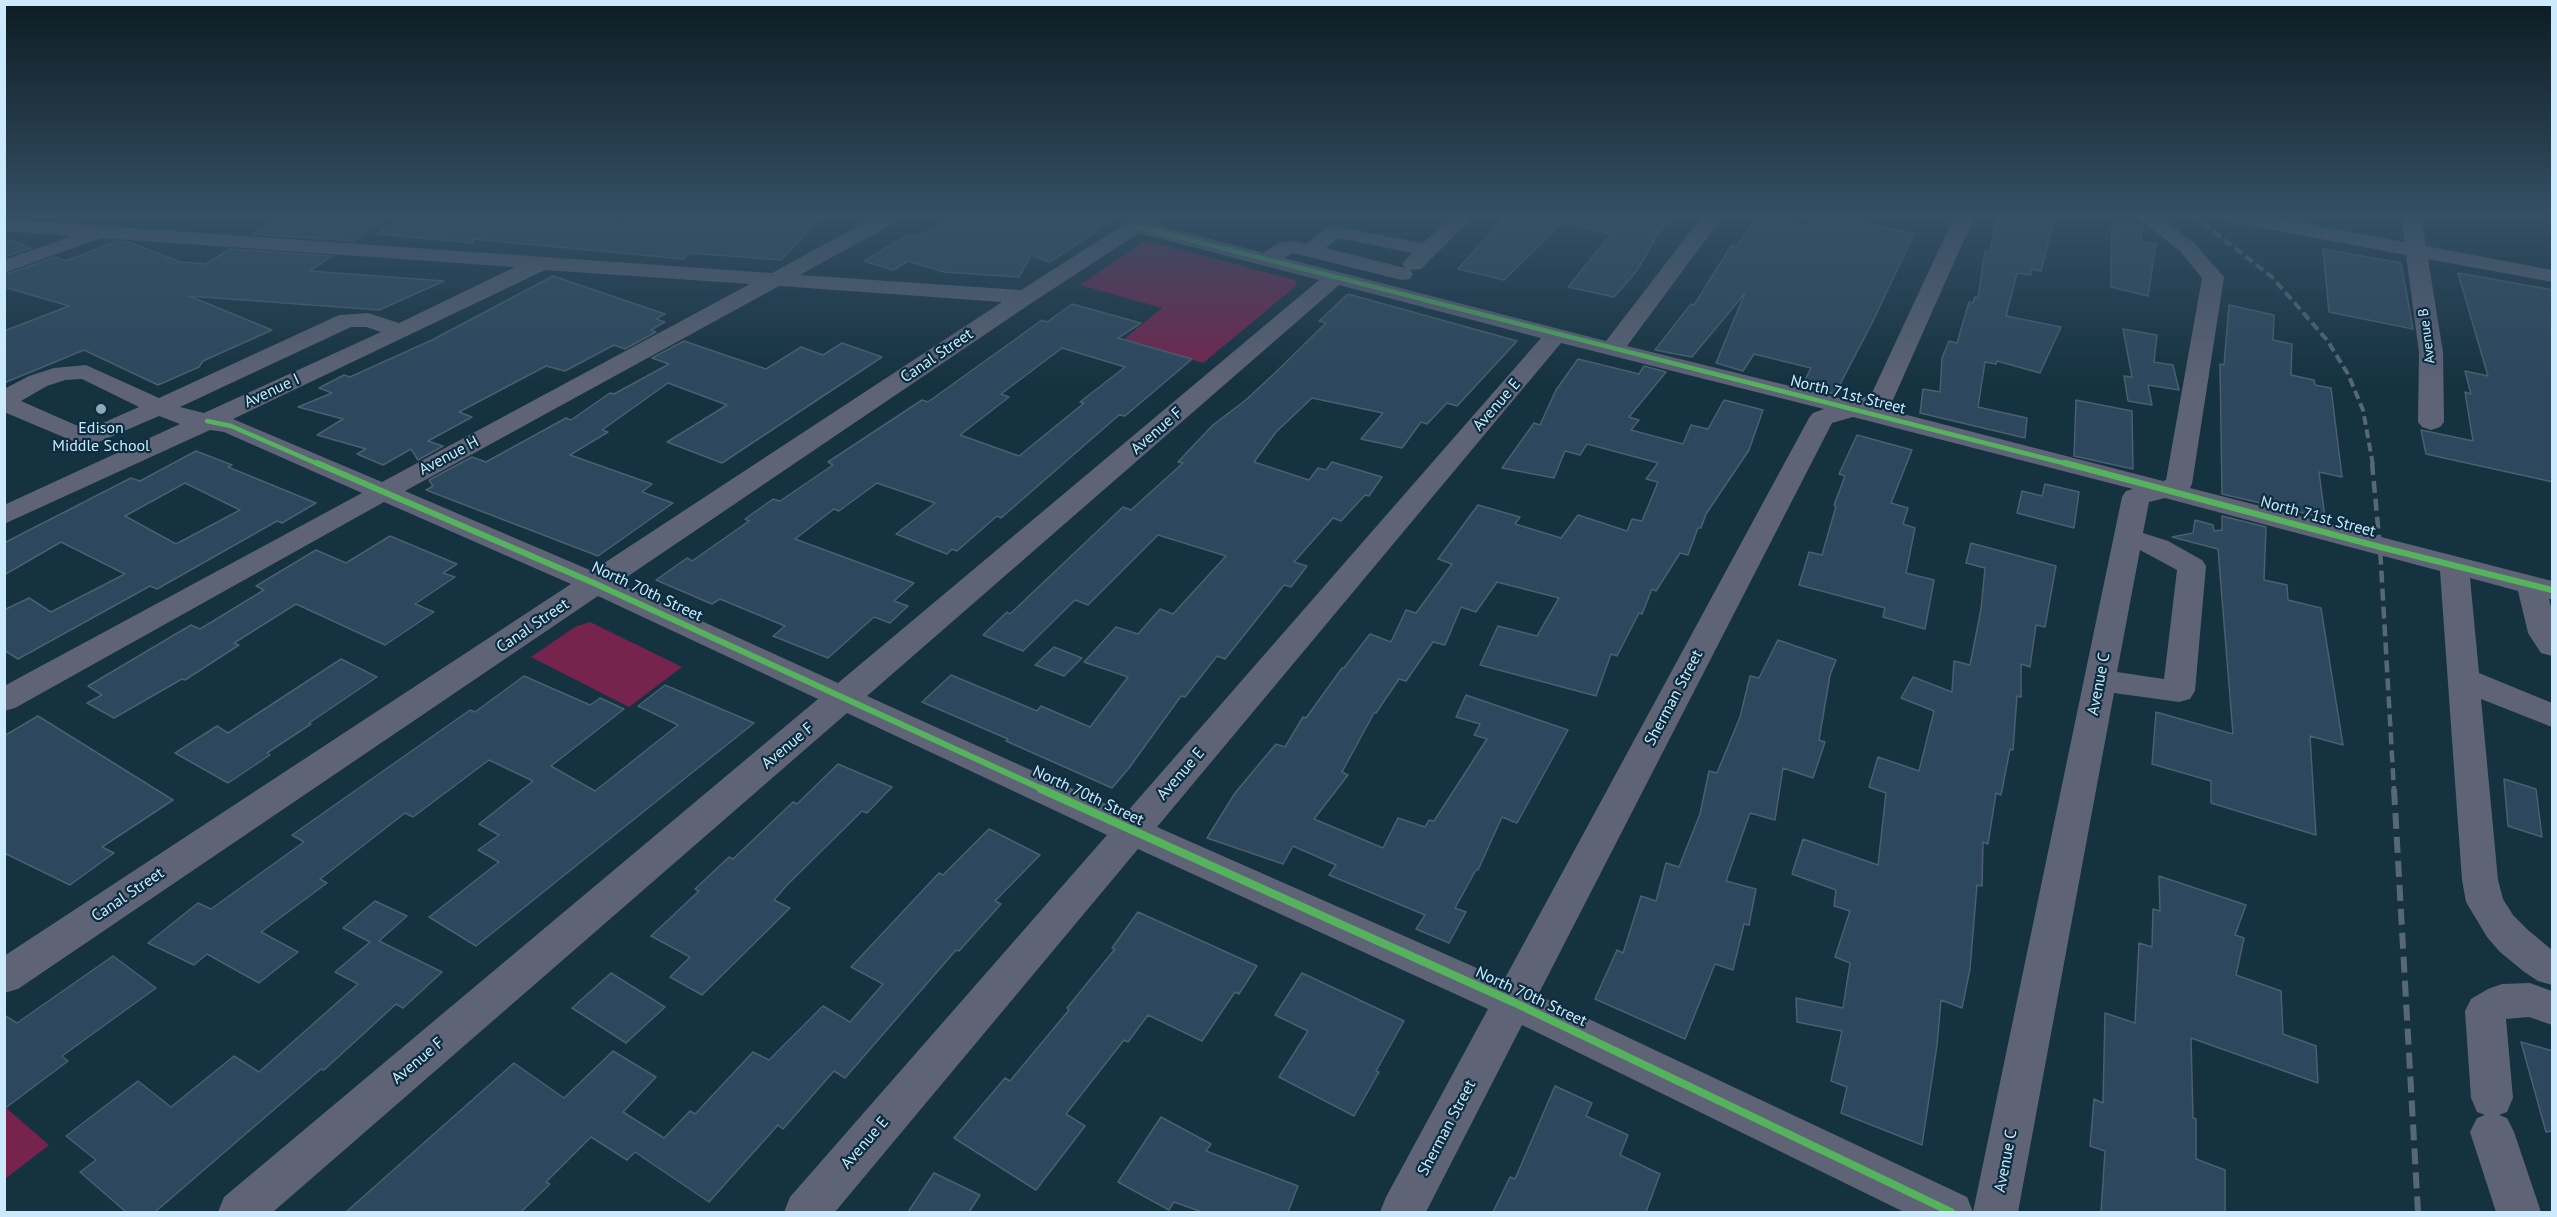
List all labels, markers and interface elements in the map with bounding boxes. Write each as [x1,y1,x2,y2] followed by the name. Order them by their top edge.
[2415,307,2439,365] street label: Avenue B
[897,325,977,387] street label: Canal Street
[241,370,303,412] street label: Avenue I
[1788,371,1908,419] street label: North 71st Street
[1469,375,1525,435] street label: Avenue E
[94,402,108,416] marker: Edison Middle School
[1127,403,1187,459] street label: Avenue F
[52,418,150,456] place label: Edison Middle School
[416,432,482,480] street label: Avenue H
[2258,492,2378,542] street label: North 71st Street
[588,558,706,626] street label: North 70th Street
[493,595,573,657] street label: Canal Street
[1641,647,1707,749] street label: Sherman Street
[2084,651,2114,717] street label: Avenue C
[758,719,818,773] street label: Avenue F
[1153,744,1209,804] street label: Avenue E
[1029,762,1147,830] street label: North 70th Street
[88,864,168,926] street label: Canal Street
[1472,963,1590,1031] street label: North 70th Street
[388,1034,448,1088] street label: Avenue F
[1414,1077,1480,1179] street label: Sherman Street
[837,1113,893,1173] street label: Avenue E
[1991,1128,2021,1194] street label: Avenue C

